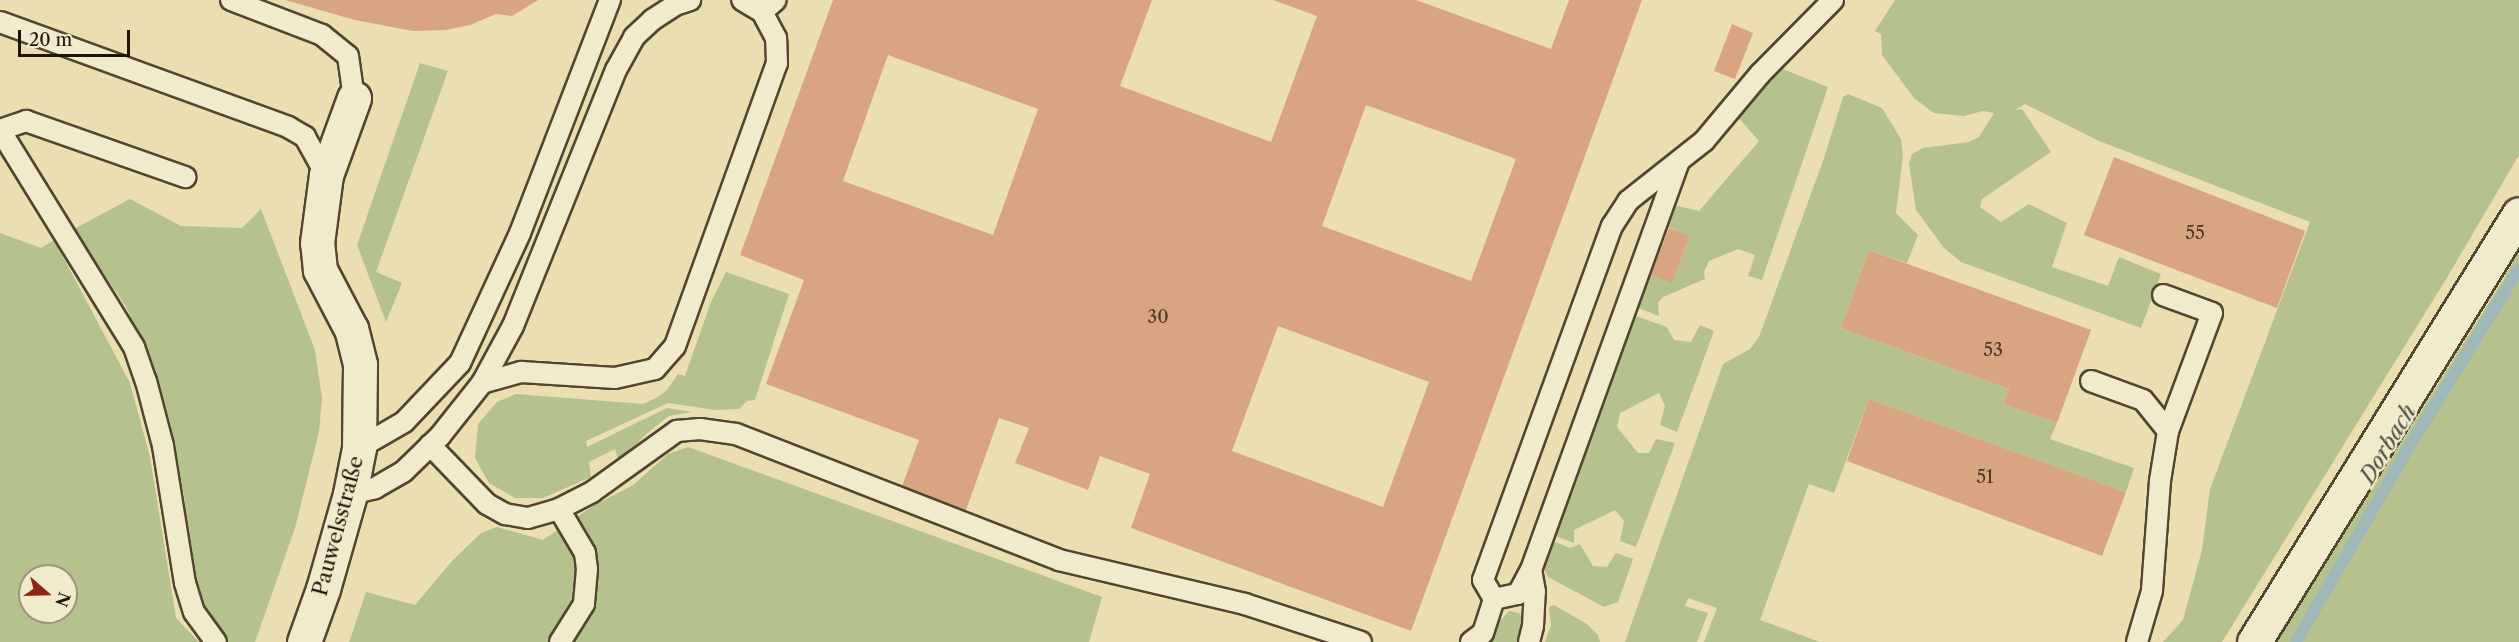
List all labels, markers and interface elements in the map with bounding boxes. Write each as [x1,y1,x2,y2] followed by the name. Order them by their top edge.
[21,18,134,56] scale bar
[29,29,72,51] text: 20 m
[2185,222,2205,244] house number: 55
[1147,306,1169,328] house number: 30
[1983,339,2003,361] house number: 53
[2354,400,2422,488] water label: Dorbach
[307,453,369,599] street label: Pauwelsstraße
[1976,466,1994,488] house number: 51
[18,564,78,624] north arrow
[51,590,75,609] text: N

